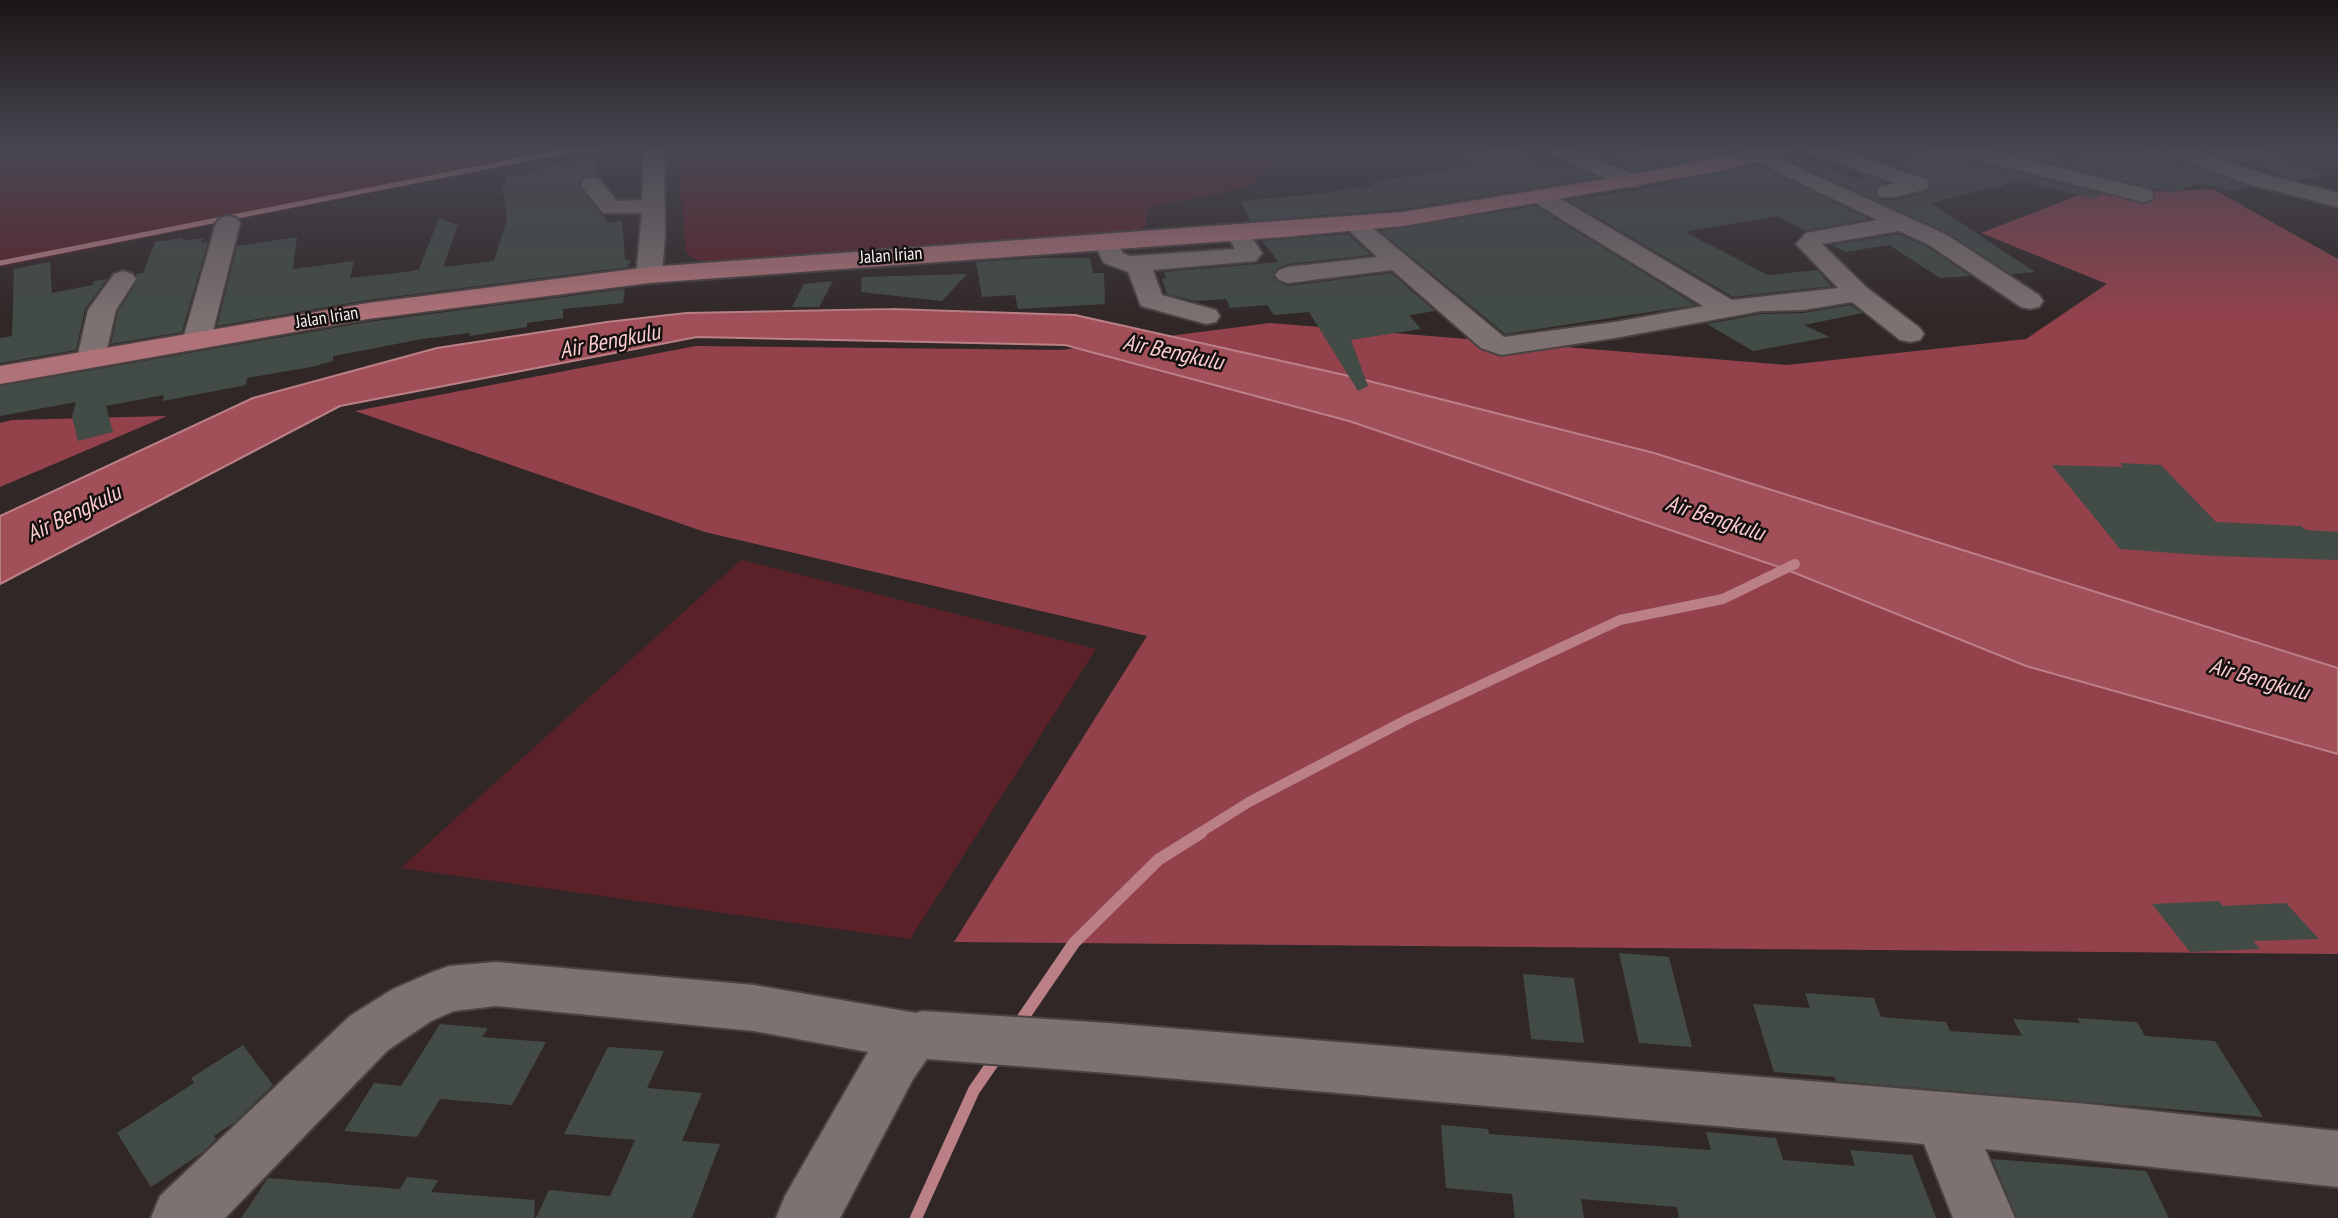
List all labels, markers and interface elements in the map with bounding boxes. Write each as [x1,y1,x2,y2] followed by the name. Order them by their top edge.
[859,243,923,269] street label: Jalan Irian
[294,302,360,334] street label: Jalan Irian
[557,319,663,365] water label: Air Bengkulu
[1120,329,1226,377] water label: Air Bengkulu
[22,479,126,549] water label: Air Bengkulu
[1662,490,1768,548] water label: Air Bengkulu
[2206,653,2312,707] water label: Air Bengkulu

